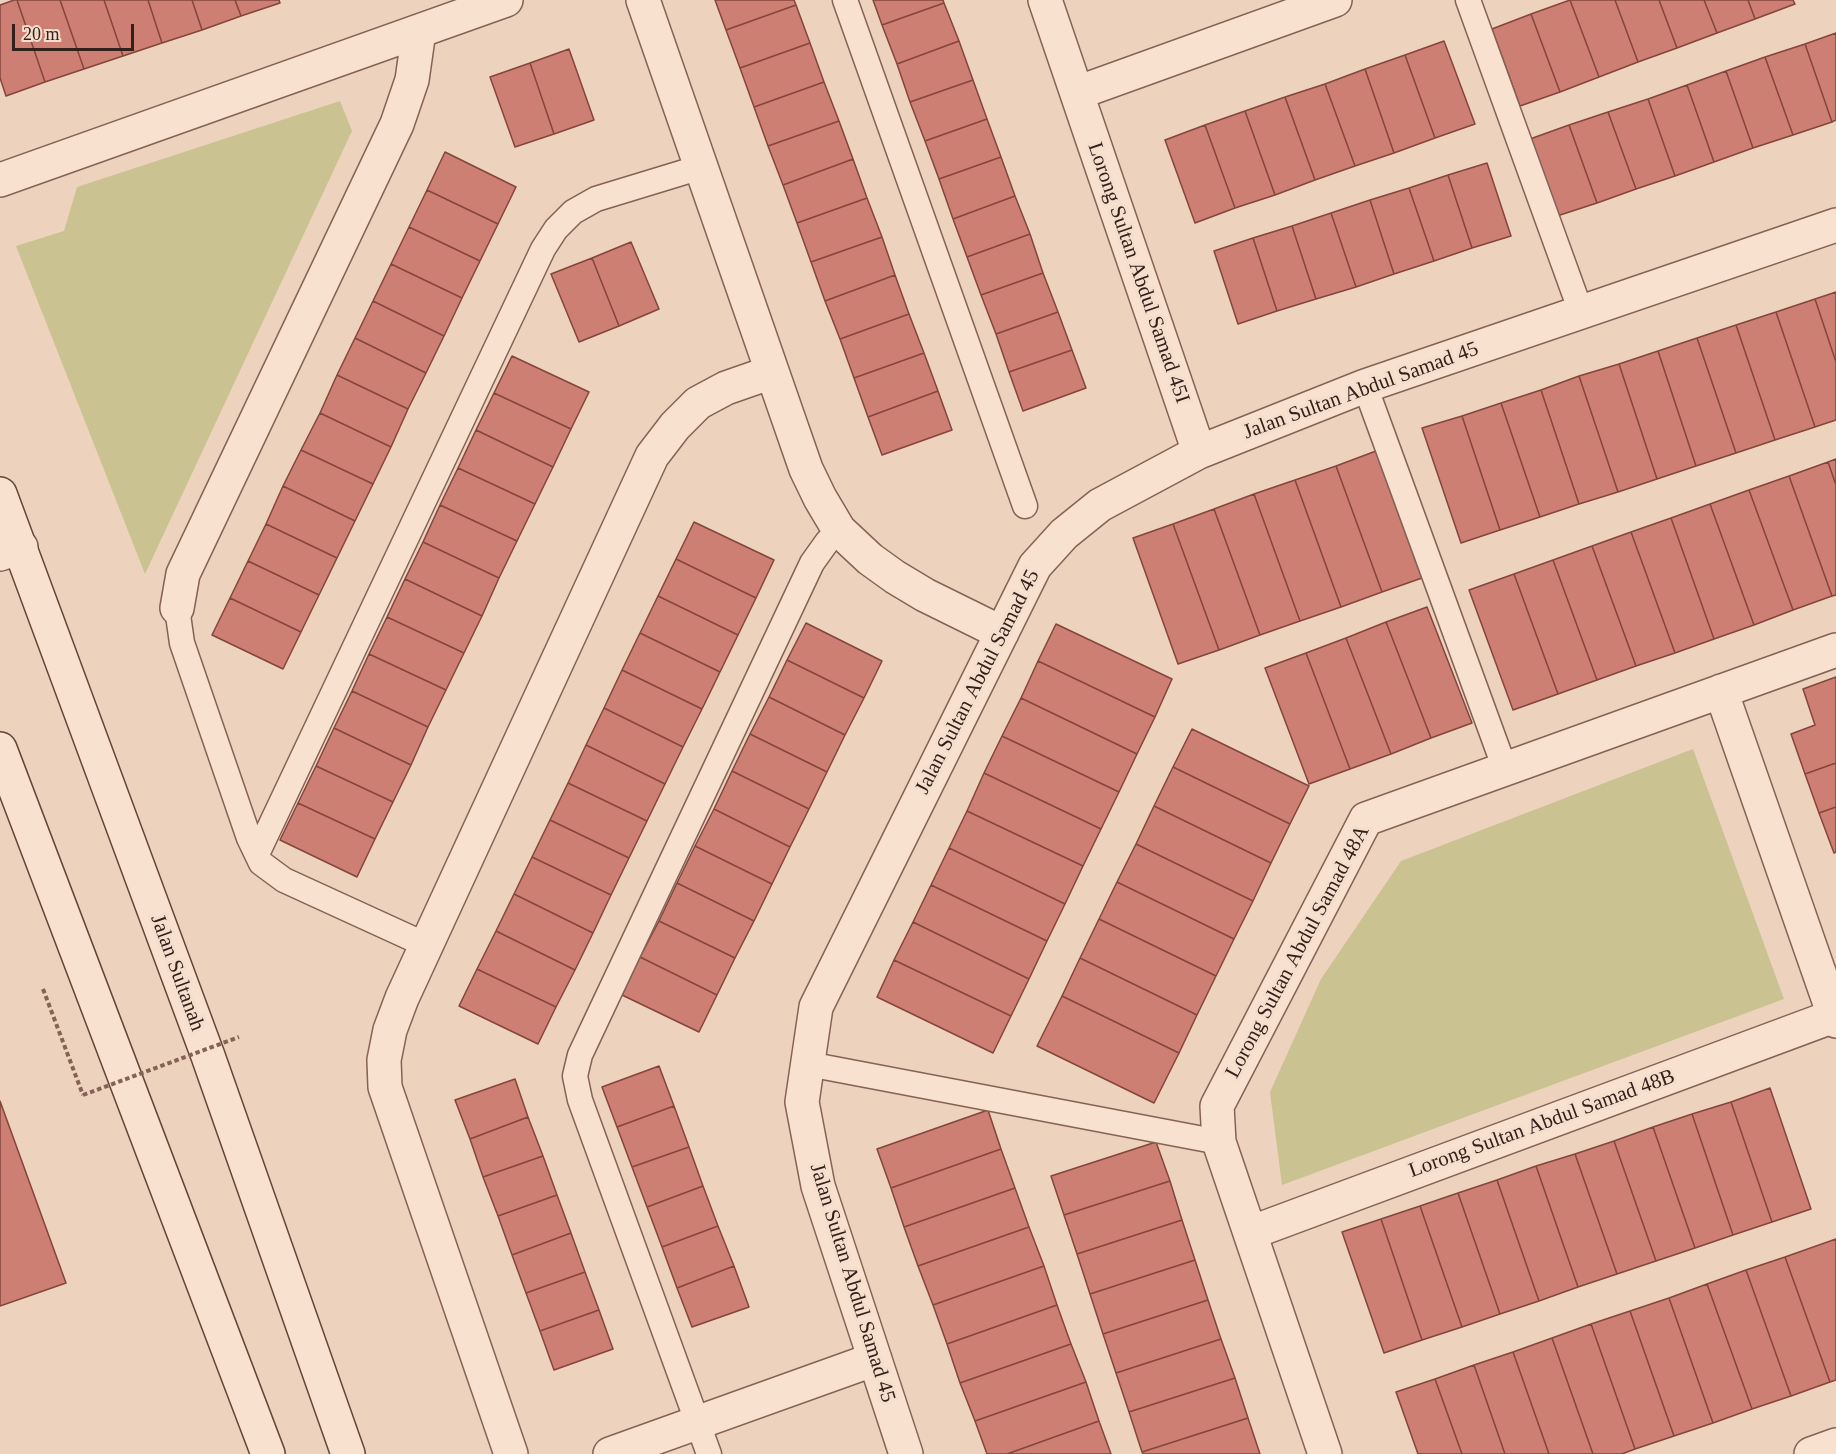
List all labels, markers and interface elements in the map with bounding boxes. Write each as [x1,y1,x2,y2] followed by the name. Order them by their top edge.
[15,12,136,50] scale bar
[23,24,60,44] text: 20 m
[1081,139,1195,407] street label: Lorong Sultan Abdul Samad 45I
[1240,337,1482,445] street label: Jalan Sultan Abdul Samad 45
[910,566,1046,798] street label: Jalan Sultan Abdul Samad 45
[1221,821,1375,1083] street label: Lorong Sultan Abdul Samad 48A
[144,911,210,1035] street label: Jalan Sultanah
[1406,1064,1678,1184] street label: Lorong Sultan Abdul Samad 48B
[804,1161,900,1405] street label: Jalan Sultan Abdul Samad 45

